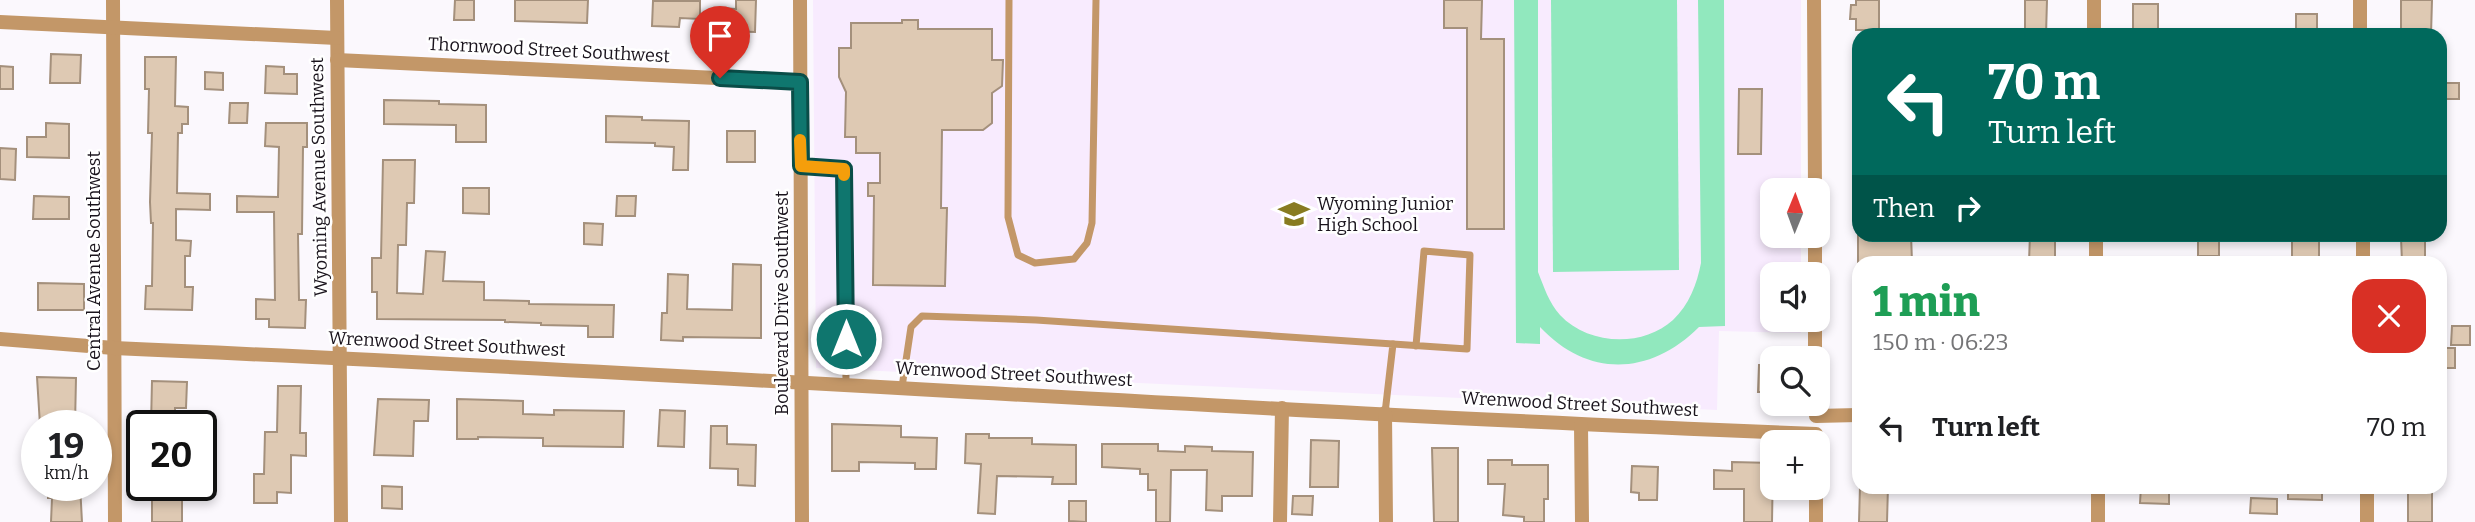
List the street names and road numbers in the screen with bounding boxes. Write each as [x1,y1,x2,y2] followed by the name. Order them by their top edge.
[428,33,671,67] street label: Thornwood Street Southwest
[306,57,332,297] street label: Wyoming Avenue Southwest
[83,151,105,371] street label: Central Avenue Southwest
[771,190,793,415] street label: Boulevard Drive Southwest
[328,327,567,361] street label: Wrenwood Street Southwest
[895,357,1134,391] street label: Wrenwood Street Southwest
[1461,387,1700,421] street label: Wrenwood Street Southwest

